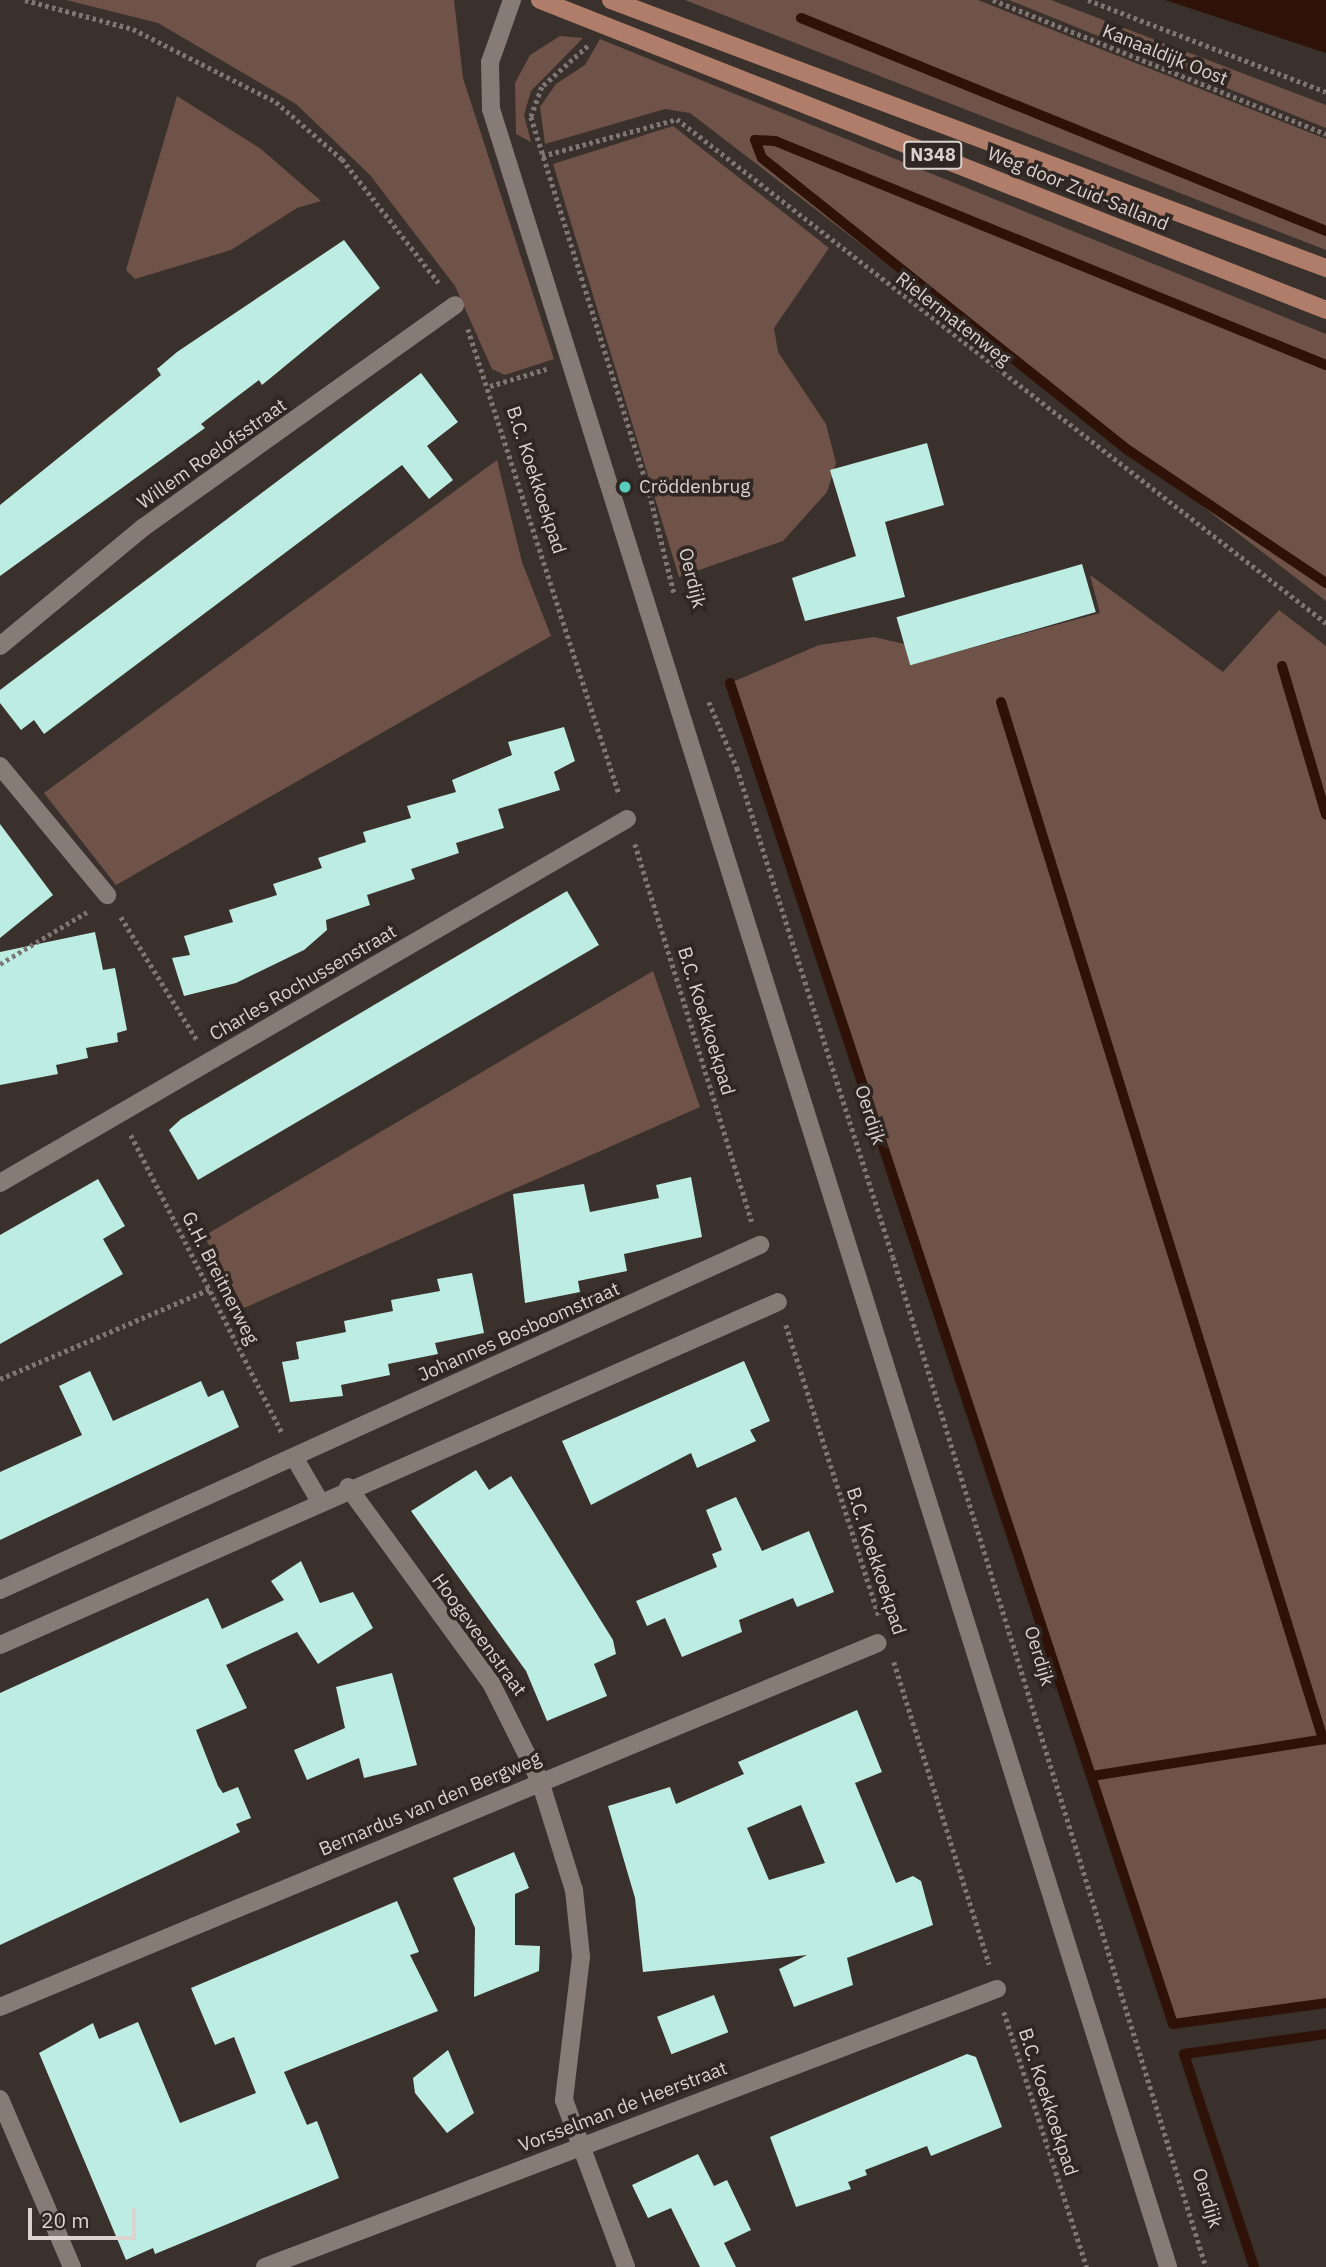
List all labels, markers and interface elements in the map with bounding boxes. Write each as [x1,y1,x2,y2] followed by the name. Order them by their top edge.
[1099,20,1231,90] street label: Kanaaldijk Oost
[903,140,963,170] road number: N348
[984,142,1172,236] street label: Weg door Zuid-Salland
[891,267,1015,371] street label: Rielermatenweg
[133,394,291,514] street label: Willem Roelofsstraat
[501,403,571,557] street label: B.C. Koekkoekpad
[639,476,750,498] place label: Cröddenbrug
[617,479,633,495] marker: Cröddenbrug
[674,546,710,610] street label: Oerdijk
[206,920,400,1046] street label: Charles Rochussenstraat
[673,944,739,1098] street label: B.C. Koekkoekpad
[850,1082,890,1148] street label: Oerdijk
[177,1208,263,1348] street label: G.H. Breitnerweg
[415,1277,623,1387] street label: Johannes Bosboomstraat
[841,1484,911,1638] street label: B.C. Koekkoekpad
[427,1569,531,1701] street label: Hoogeveenstraat
[1019,1623,1059,1689] street label: Oerdijk
[316,1747,544,1861] street label: Bernardus van den Bergweg
[1013,2025,1083,2179] street label: B.C. Koekkoekpad
[516,2057,730,2157] street label: Vorsselman de Heerstraat
[1187,2165,1227,2231] street label: Oerdijk
[32,2194,140,2238] scale bar
[41,2206,90,2234] text: 20 m

